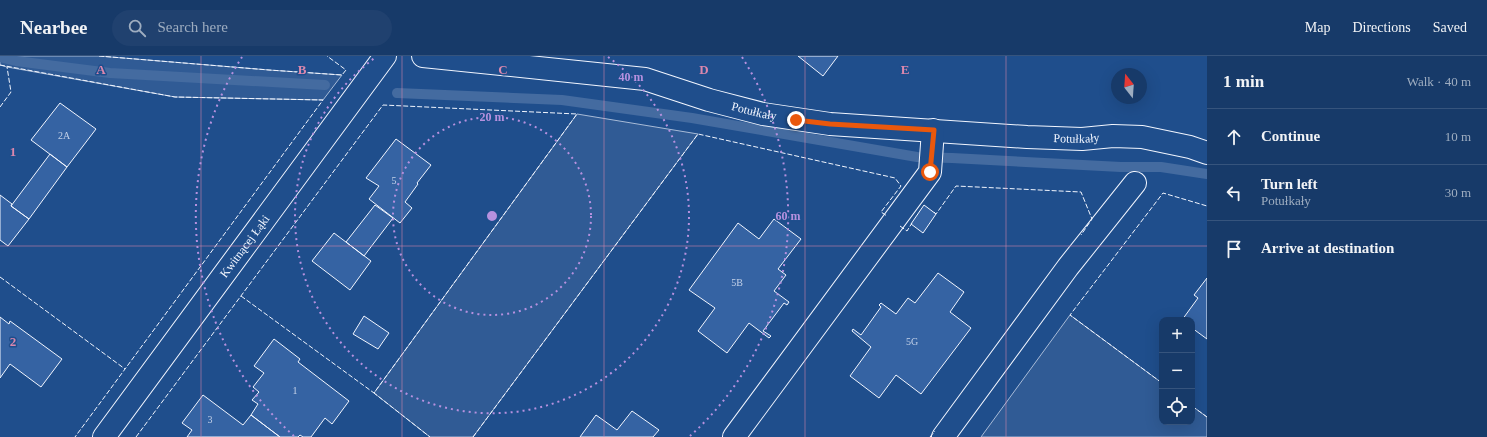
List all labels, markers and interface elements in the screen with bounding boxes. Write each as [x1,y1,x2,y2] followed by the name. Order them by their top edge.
[112,10,392,46] search box
[20,17,88,38] text: Nearbee
[126,17,148,39] icon: search
[158,19,228,35] text: Search here
[1305,20,1330,35] text: Map
[1352,20,1411,35] text: Directions
[1433,20,1467,35] text: Saved
[96,62,106,77] text: A
[298,62,307,77] text: B
[498,62,508,77] text: C
[699,62,709,77] text: D
[901,62,909,77] text: E
[1111,68,1147,104] north arrow
[619,70,644,84] text: 40 m
[1223,72,1264,91] text: 1 min
[1407,74,1471,89] text: Walk · 40 m
[730,99,778,123] street label: Potułkały
[480,110,505,124] text: 20 m
[787,111,805,129] route end
[1223,126,1245,148] icon: ahead
[1261,128,1320,144] text: Continue
[1445,129,1471,144] text: 10 m
[58,130,71,141] house number: 2A
[1053,130,1100,146] street label: Potułkały
[10,144,16,159] text: 1
[921,163,939,181] route start
[392,175,397,186] house number: 5
[1261,176,1318,192] text: Turn left
[1223,182,1245,204] icon: left
[1445,185,1471,200] text: 30 m
[1261,193,1311,208] text: Potułkały
[485,209,499,223] centre of rings
[776,209,801,223] text: 60 m
[217,212,273,280] street label: Kwitnącej Łąki
[1223,238,1245,260] icon: arrive
[1261,240,1394,256] text: Arrive at destination
[731,277,743,288] house number: 5B
[1159,317,1195,425] map controls
[1159,317,1195,353] button: +
[10,334,16,349] text: 2
[906,336,918,347] house number: 5G
[1159,353,1195,389] button: −
[293,385,298,396] house number: 1
[1159,389,1195,425] button: locate
[208,414,213,425] house number: 3

